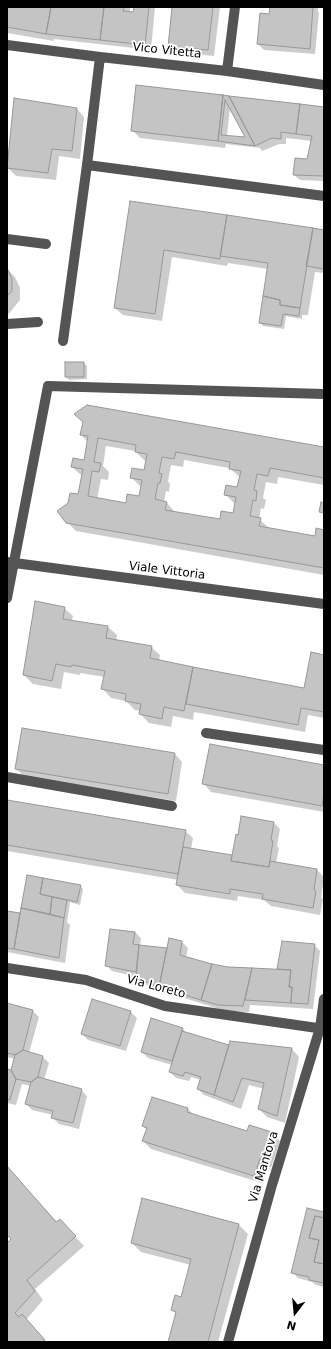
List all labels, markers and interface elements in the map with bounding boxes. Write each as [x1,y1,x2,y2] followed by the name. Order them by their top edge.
[132,40,202,62] street label: Vico Vitetta
[128,559,206,583] street label: Viale Vittoria
[125,972,187,1002] street label: Via Loreto
[246,1129,282,1205] street label: Via Mantova
[275,1293,315,1333] north arrow
[285,1317,298,1333] text: N

